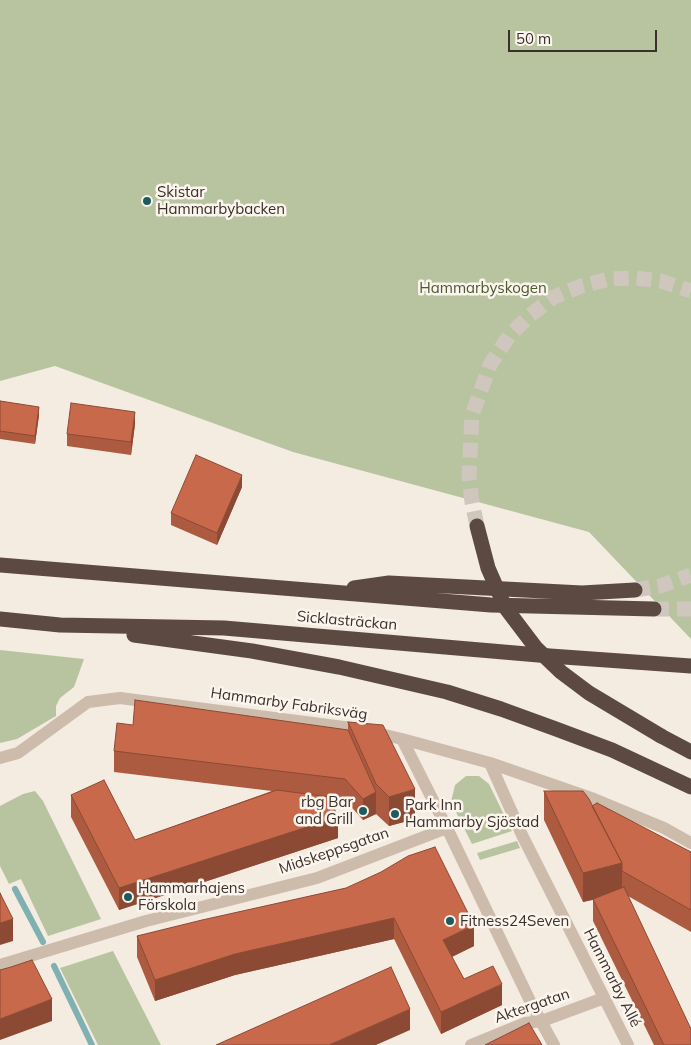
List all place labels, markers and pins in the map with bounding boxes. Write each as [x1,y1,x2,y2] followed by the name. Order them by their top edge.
[157,183,285,218] place label: Skistar Hammarbybacken
[141,195,153,207] marker: Skistar Hammarbybacken
[295,793,353,828] place label: rbg Bar and Grill
[405,796,539,831] place label: Park Inn Hammarby Sjöstad
[357,805,369,817] marker: rbg Bar and Grill
[389,808,401,820] marker: Park Inn Hammarby Sjöstad
[138,879,245,914] place label: Hammarhajens Förskola
[122,891,134,903] marker: Hammarhajens Förskola
[460,912,569,930] place label: Fitness24Seven
[444,915,456,927] marker: Fitness24Seven

